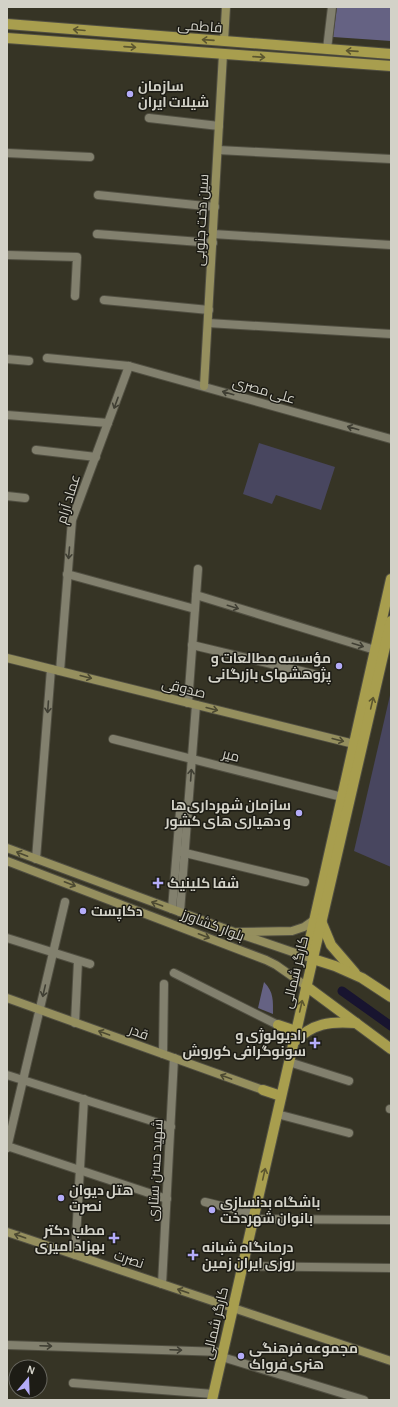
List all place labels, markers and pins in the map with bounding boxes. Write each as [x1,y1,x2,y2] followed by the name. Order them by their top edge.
[138,80,209,111] place label: سازمان شیلات ایران
[125,89,135,99] marker: سازمان شیلات ایران
[208,652,331,685] place label: مؤسسه مطالعات و پژوهشهای بازرگانی
[334,661,344,671] marker: مؤسسه مطالعات و پژوهشهای بازرگانی
[164,797,291,830] place label: سازمان شهرداری‌ها و دهیاری‌ های کشور
[294,808,304,818] marker: سازمان شهرداری‌ها و دهیاری‌ های کشور
[167,875,239,891] place label: شفا کلینیک
[152,877,164,889] marker: شفا کلینیک
[91,905,143,922] place label: دکاپست
[78,906,88,916] marker: دکاپست
[182,1027,306,1060] place label: رادیولوژی و سونوگرافی کوروش
[309,1037,321,1049] marker: رادیولوژی و سونوگرافی کوروش
[69,1184,133,1215] place label: هتل دیوان نصرت
[56,1193,66,1203] marker: هتل دیوان نصرت
[220,1194,320,1227] place label: باشگاه بدنسازی بانوان شهردخت
[207,1205,217,1215] marker: باشگاه بدنسازی بانوان شهردخت
[35,1224,105,1255] place label: مطب دکتر بهزاد امیری
[108,1232,120,1244] marker: مطب دکتر بهزاد امیری
[202,1239,295,1272] place label: درمانگاه شبانه روزی ایران زمین
[187,1249,199,1261] marker: درمانگاه شبانه روزی ایران زمین
[249,1341,358,1373] place label: مجموعه فرهنگی هنری فرواک
[236,1351,246,1361] marker: مجموعه فرهنگی هنری فرواک

